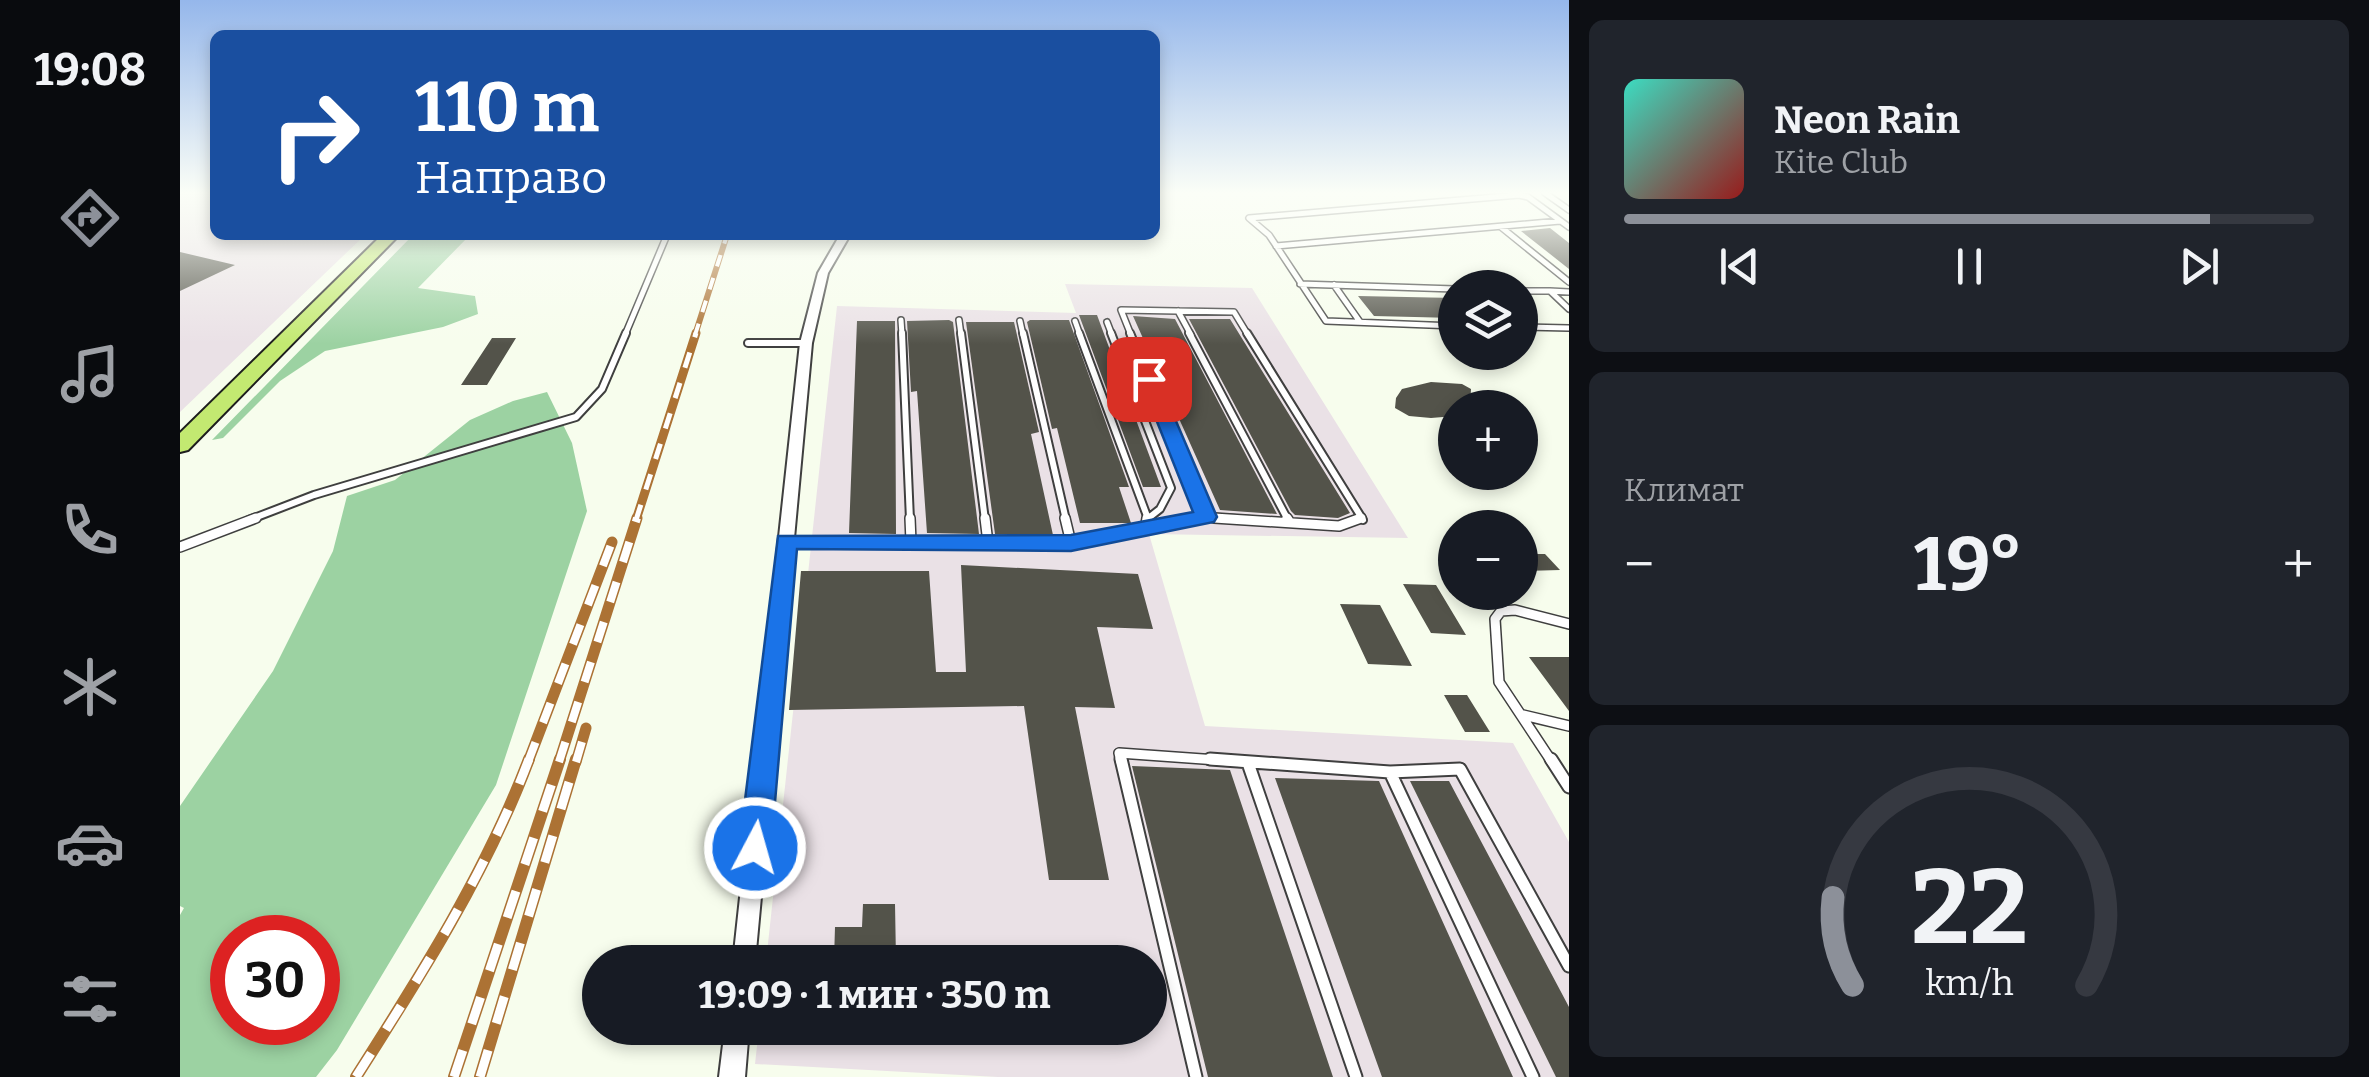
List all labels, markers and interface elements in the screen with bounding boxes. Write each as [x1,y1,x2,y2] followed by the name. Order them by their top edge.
[34,43,146,97] text: 19:08
[415,66,599,150] text: 110 m
[250,70,380,200] icon: right
[1774,97,1960,143] text: Neon Rain
[1774,143,1908,181] text: Kite Club
[415,151,607,205] text: Направо
[55,183,125,253] icon: directions
[1712,239,1767,294] icon: previous
[1942,239,1997,294] icon: pause
[2172,239,2227,294] icon: next
[1438,270,1538,610] map controls
[1438,270,1538,370] button: layers
[1107,337,1192,422] pin
[55,339,125,409] icon: music
[1122,352,1177,407] icon: arrive
[1438,390,1538,490] button: +
[1624,471,1744,509] text: Климат
[55,495,125,565] icon: phone
[1438,510,1538,610] button: −
[1914,520,2023,610] text: 19°
[1624,532,1654,598] text: −
[2283,532,2314,598] text: +
[55,652,125,722] icon: climate
[703,796,807,900] position arrow
[55,808,125,878] icon: car
[1910,846,2028,971] text: 22
[210,915,340,1045] speed limit sign: 30
[1925,962,2013,1004] text: km/h
[55,964,125,1034] icon: filters
[698,972,1051,1018] text: 19:09 · 1 мин · 350 m

